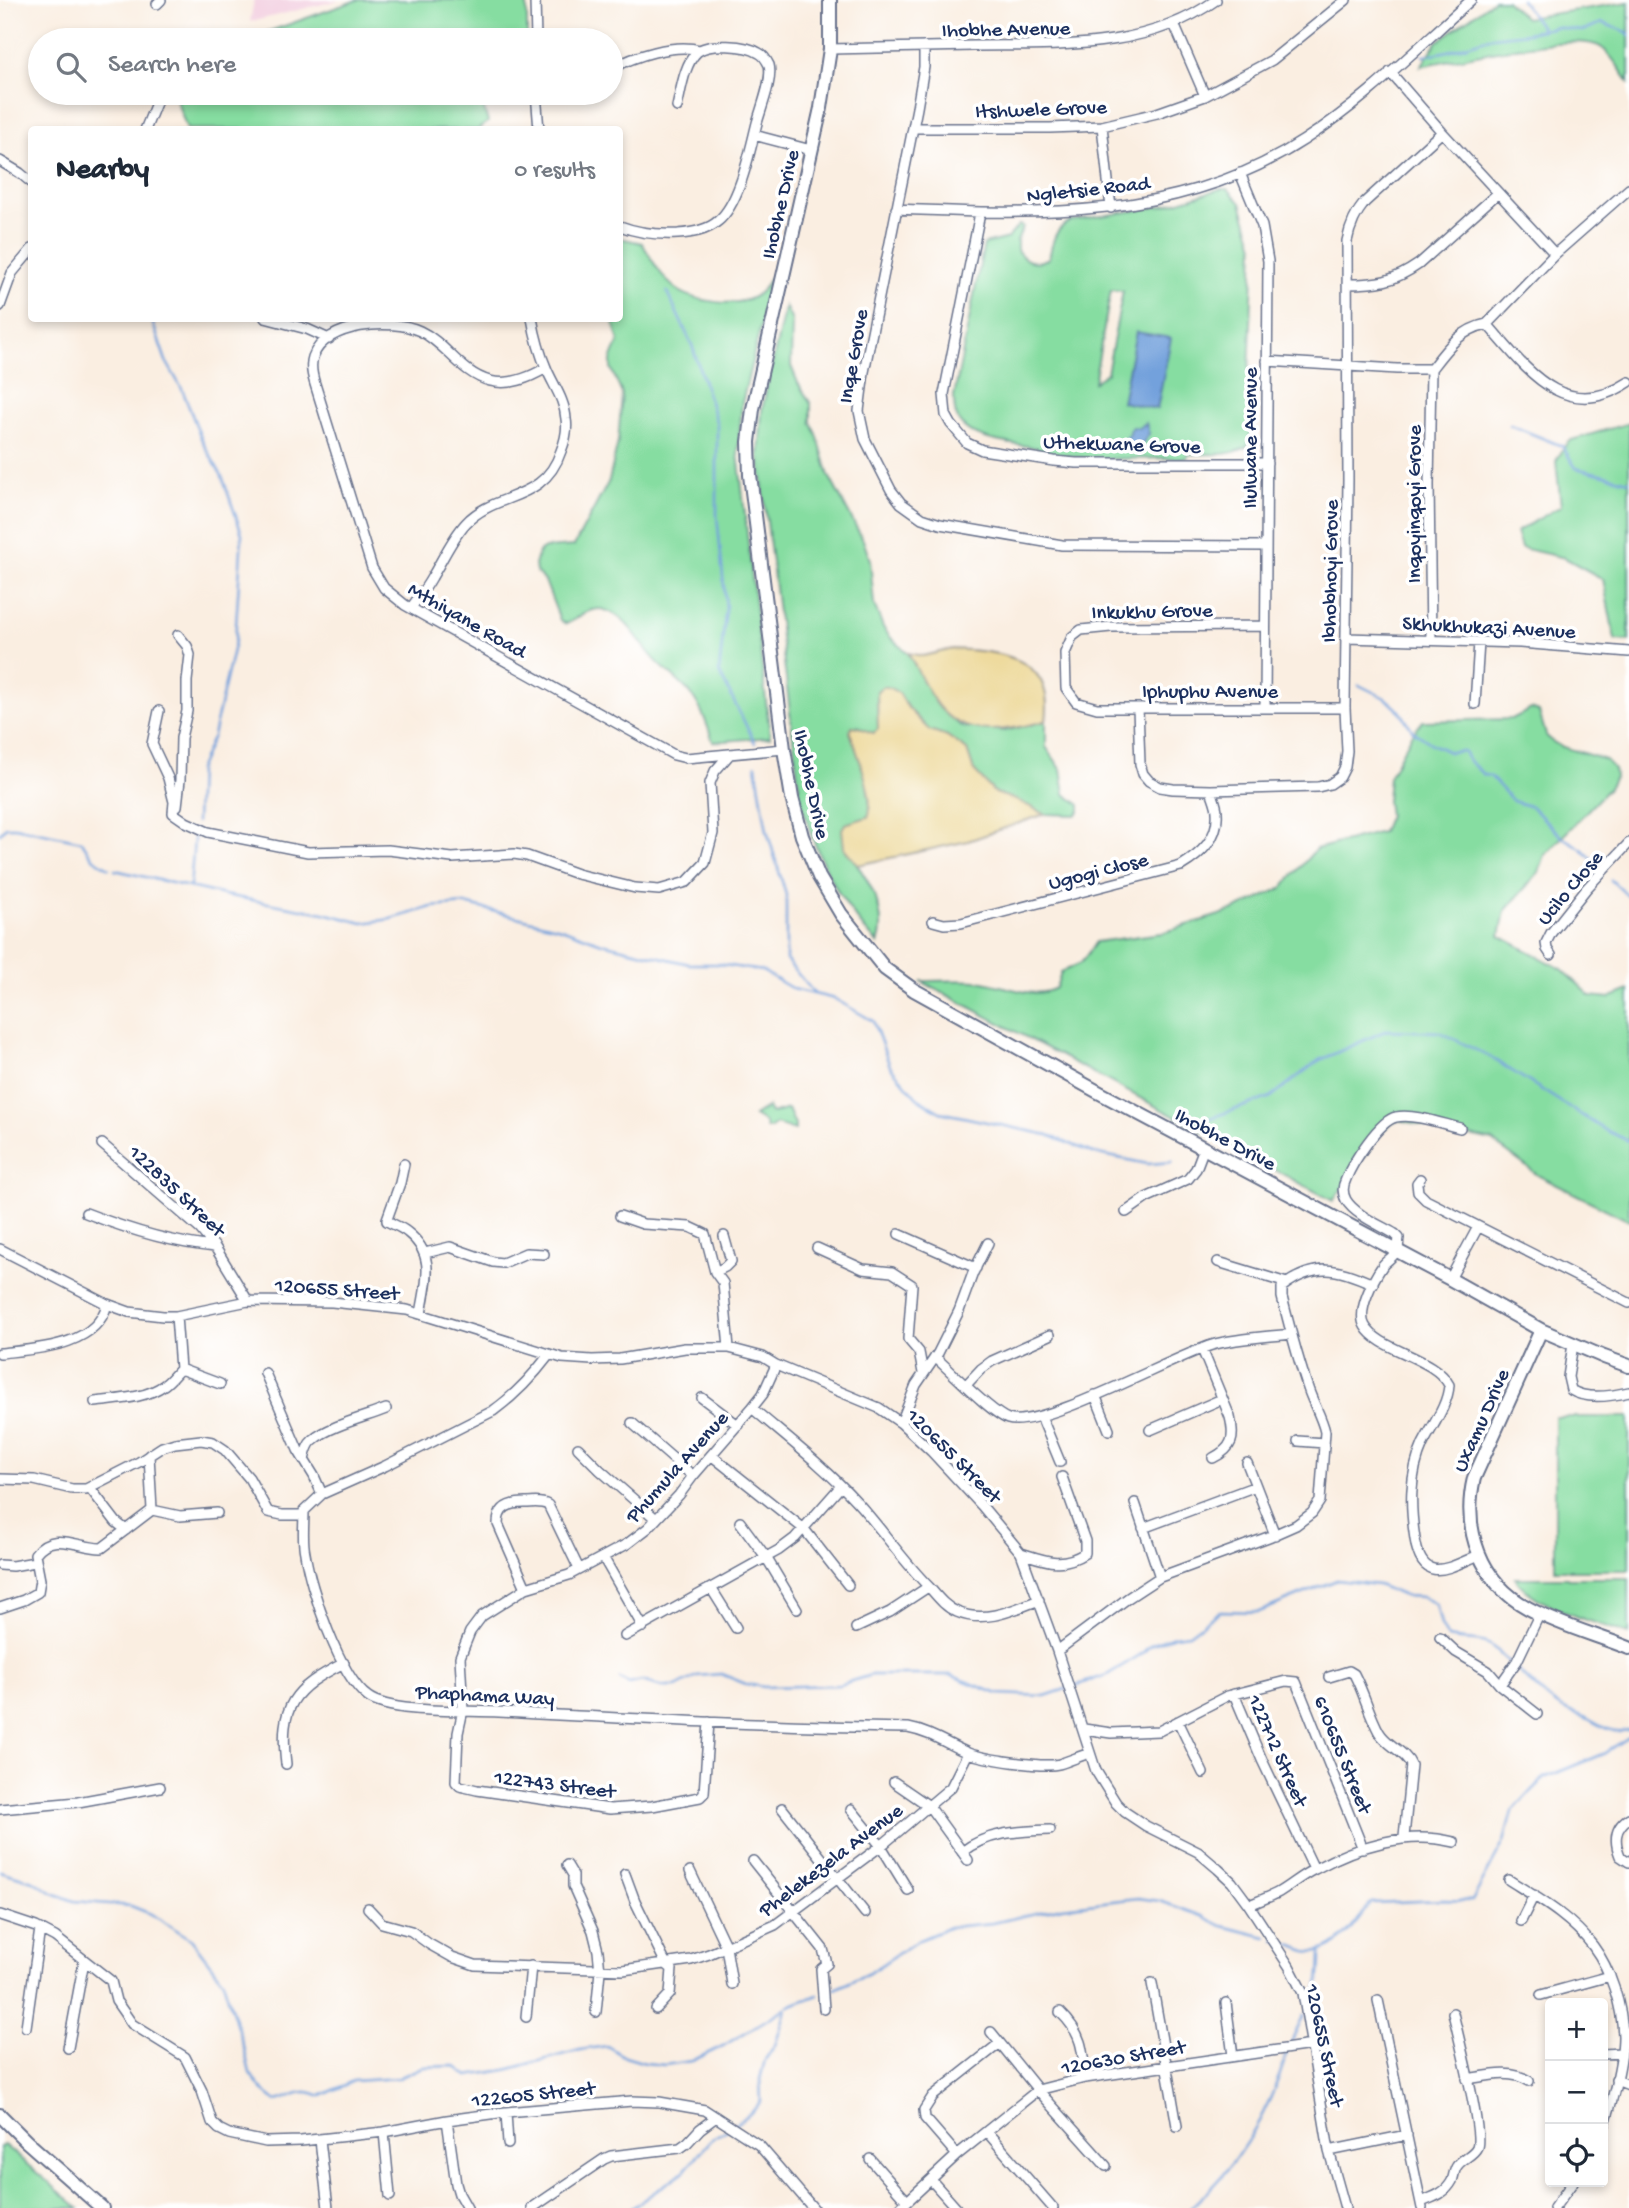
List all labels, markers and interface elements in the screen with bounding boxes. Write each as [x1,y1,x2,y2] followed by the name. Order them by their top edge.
[942,18,1072,45] street label: Ihobhe Avenue
[28,28,623,105] search box
[52,48,90,86] icon: search
[108,51,236,82] text: Search here
[975,97,1109,126] street label: Itshwele Grove
[758,147,807,262] street label: Ihobhe Drive
[56,154,149,189] text: Nearby
[514,158,595,185] text: 0 results
[1026,172,1153,210] street label: Ngletsie Road
[835,306,876,406] street label: Inqe Grove
[1240,366,1265,509] street label: Ilulwane Avenue
[1404,424,1429,583] street label: Inqoyinqoyi Grove
[1043,431,1202,462] street label: Uthekwane Grove
[1319,498,1346,643] street label: Ibhobhoyi Grove
[403,578,531,667] street label: Mthiyane Road
[1091,600,1214,627] street label: Inkukhu Grove
[1401,612,1577,647] street label: Skhukhukazi Avenue
[1142,681,1279,706] street label: Iphuphu Avenue
[786,728,834,843] street label: Ihobhe Drive
[1533,846,1611,932] street label: Ucilo Close
[1046,849,1152,898] street label: Ugogi Close
[1169,1104,1280,1179] street label: Ihobhe Drive
[121,1141,231,1245] street label: 122835 Street
[273,1275,402,1308] street label: 120655 Street
[1449,1365,1518,1477] street label: Uxamu Drive
[899,1404,1007,1512] street label: 120655 Street
[621,1406,736,1530] street label: Phumula Avenue
[414,1681,555,1714] street label: Phaphama Way
[1240,1691,1313,1813] street label: 122712 Street
[1306,1693,1377,1820] street label: 610655 Street
[492,1767,619,1807] street label: 122743 Street
[754,1799,910,1925] street label: Phelekezela Avenue
[1297,1981,1348,2112] street label: 120655 Street
[1545,1998,1608,2187] map controls
[1545,1998,1608,2061] button: +
[1059,2036,1190,2083] street label: 120630 Street
[1545,2061,1608,2124] button: −
[470,2077,599,2115] street label: 122605 Street
[1545,2124,1608,2187] button: locate

